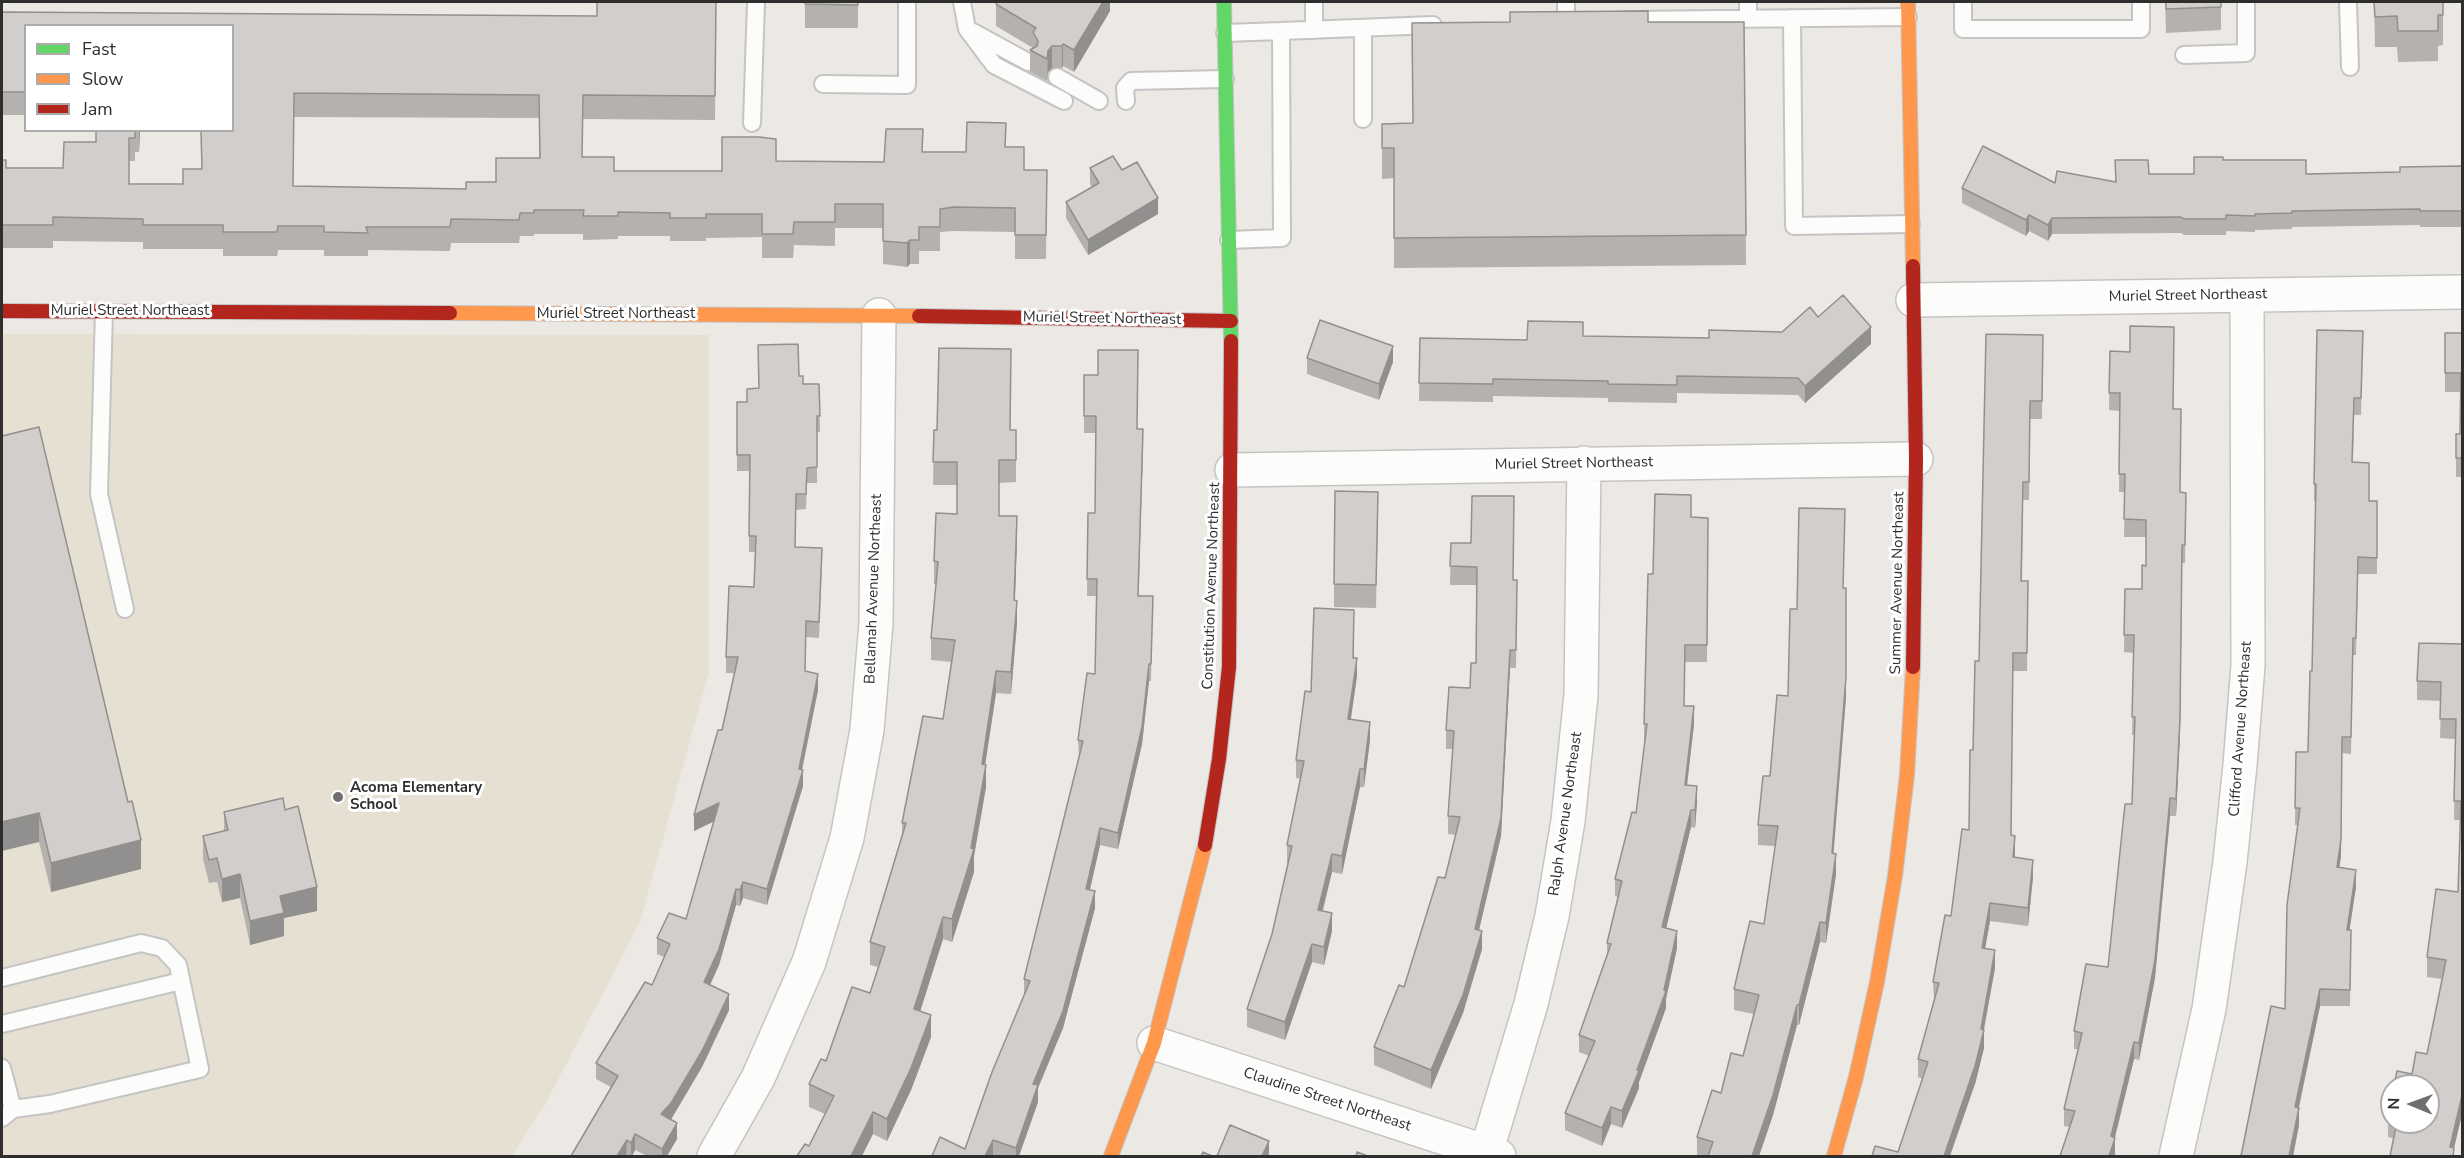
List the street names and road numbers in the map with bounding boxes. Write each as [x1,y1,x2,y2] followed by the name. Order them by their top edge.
[2109,286,2267,306] street label: Muriel Street Northeast
[51,302,209,320] street label: Muriel Street Northeast
[537,305,695,323] street label: Muriel Street Northeast
[1023,309,1181,329] street label: Muriel Street Northeast
[1495,454,1653,474] street label: Muriel Street Northeast
[1199,482,1225,690] street label: Constitution Avenue Northeast
[1887,491,1909,675] street label: Summer Avenue Northeast
[862,494,886,684] street label: Bellamah Avenue Northeast
[2226,641,2256,817] street label: Clifford Avenue Northeast
[1546,731,1586,897] street label: Ralph Avenue Northeast
[1241,1064,1413,1136] street label: Claudine Street Northeast

